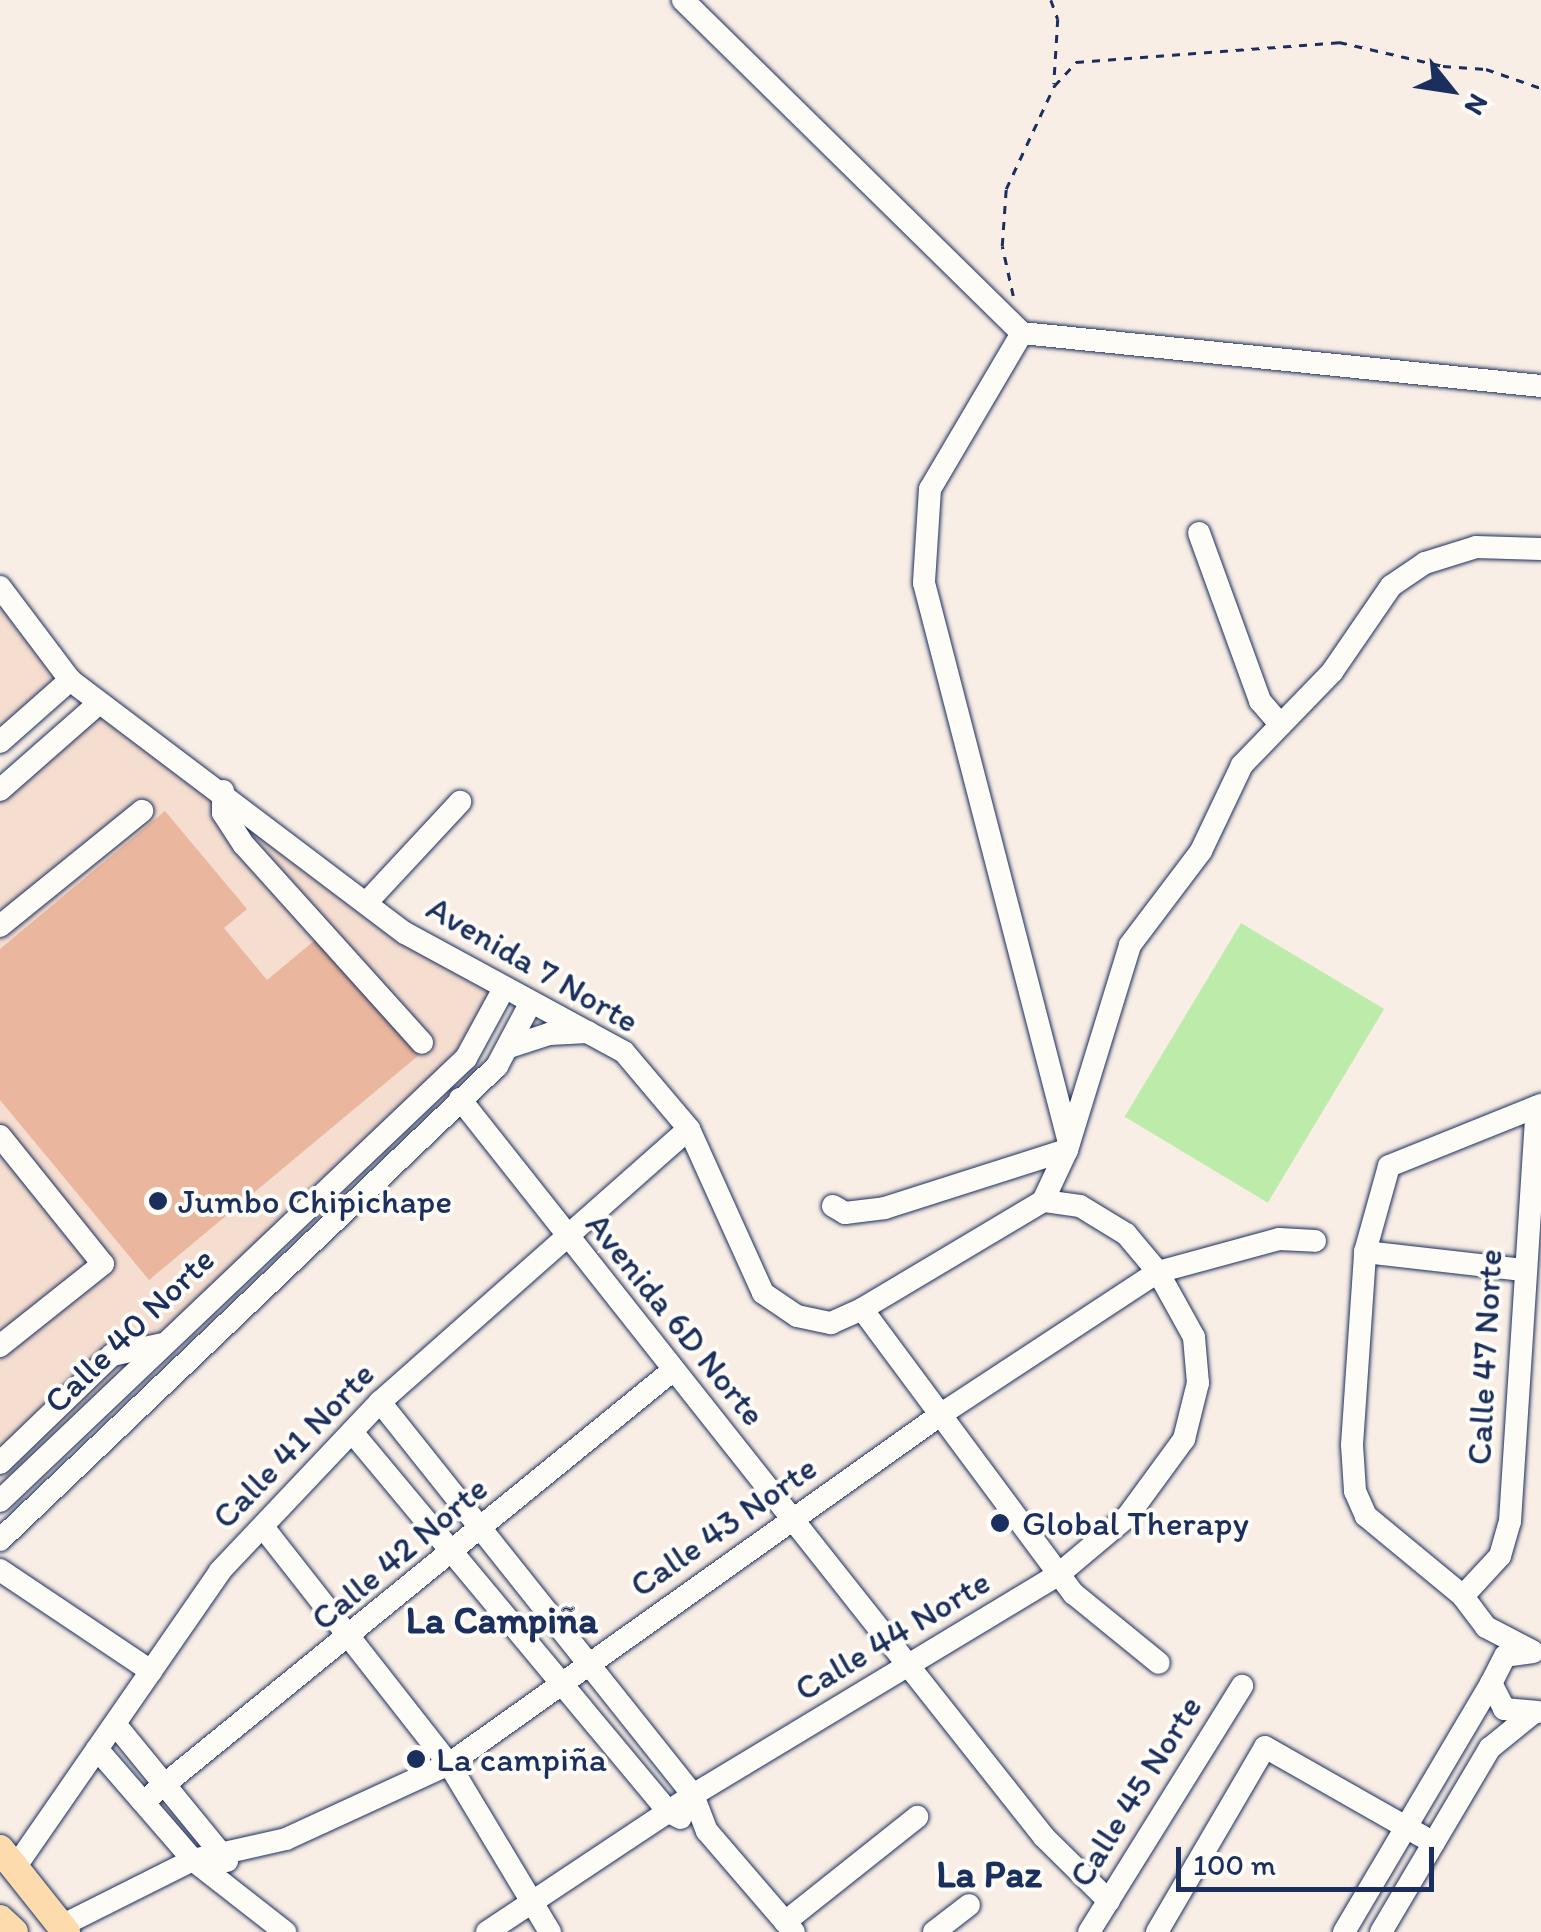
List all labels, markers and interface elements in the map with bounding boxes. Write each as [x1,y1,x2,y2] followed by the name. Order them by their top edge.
[1401,40,1501,140] north arrow
[1458,88,1496,122] text: N
[419,886,647,1042] street label: Avenida 7 Norte
[178,1180,451,1222] place label: Jumbo Chipichape
[147,1190,169,1212] marker: Jumbo Chipichape
[577,1204,775,1434] street label: Avenida 6D Norte
[35,1238,223,1422] street label: Calle 40 Norte
[1457,1248,1511,1466] street label: Calle 47 Norte
[203,1353,383,1537] street label: Calle 41 Norte
[622,1446,824,1606] street label: Calle 43 Norte
[302,1467,496,1639] street label: Calle 42 Norte
[1022,1502,1248,1544] place label: Global Therapy
[987,1510,1013,1536] marker: Global Therapy
[787,1560,997,1710] street label: Calle 44 Norte
[405,1598,599,1644] district label: La Campiña
[1060,1688,1210,1894] street label: Calle 45 Norte
[436,1738,608,1780] place label: La campiña
[405,1748,427,1770] marker: La campiña
[1181,1827,1438,1889] scale bar
[1193,1846,1276,1883] text: 100 m
[936,1852,1042,1898] district label: La Paz

